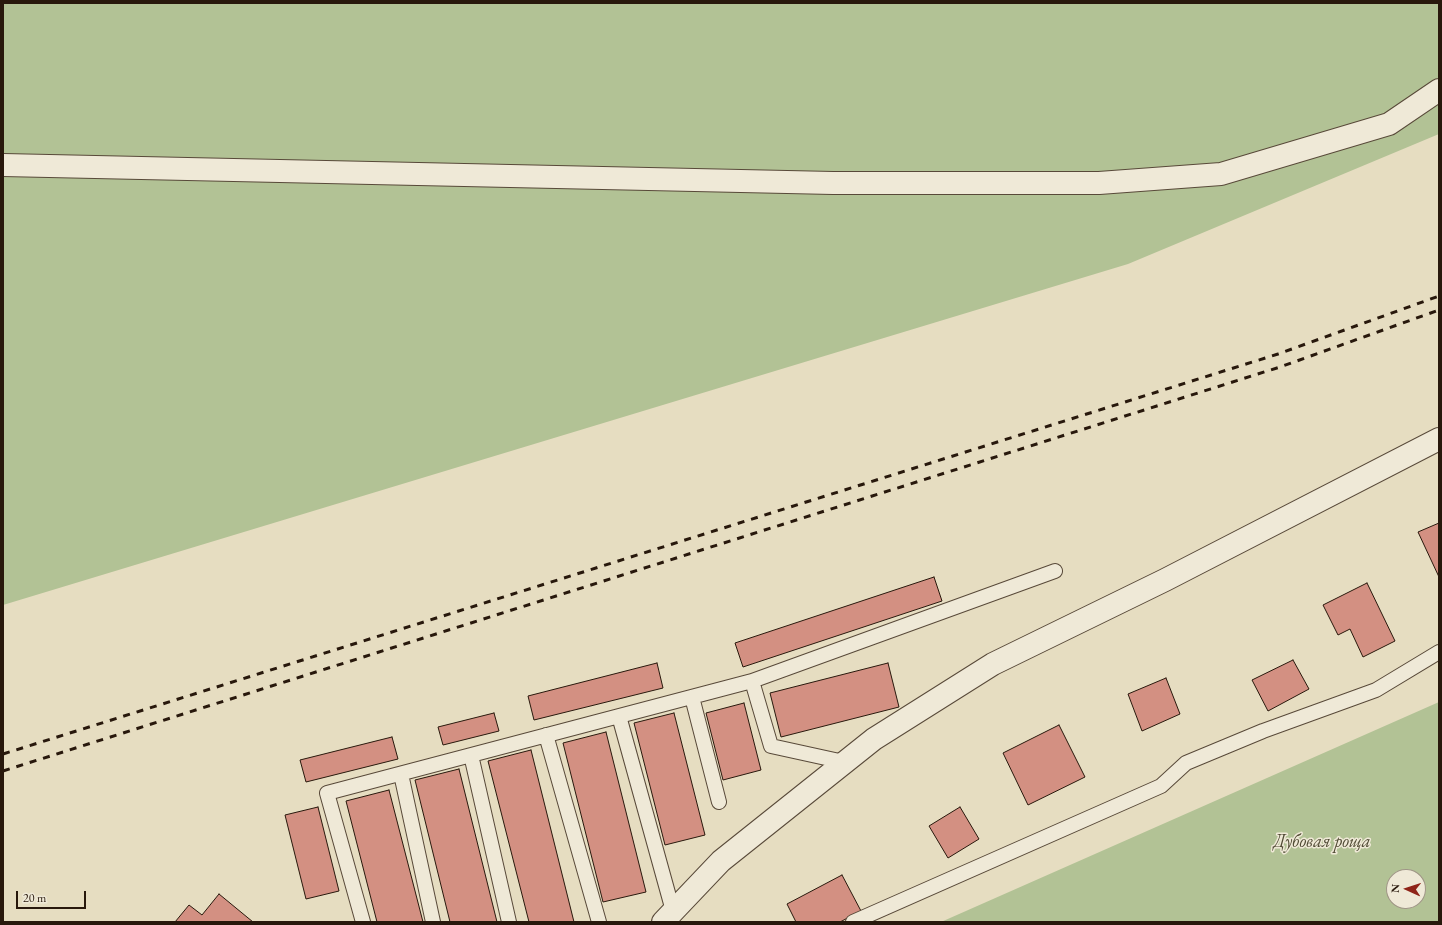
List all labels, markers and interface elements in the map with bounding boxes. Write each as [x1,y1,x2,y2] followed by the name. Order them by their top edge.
[1273,831,1371,853] park label: Дубовая роща
[1386,869,1426,909] north arrow
[18,883,88,909] scale bar
[1388,884,1402,893] text: N
[23,890,46,906] text: 20 m

